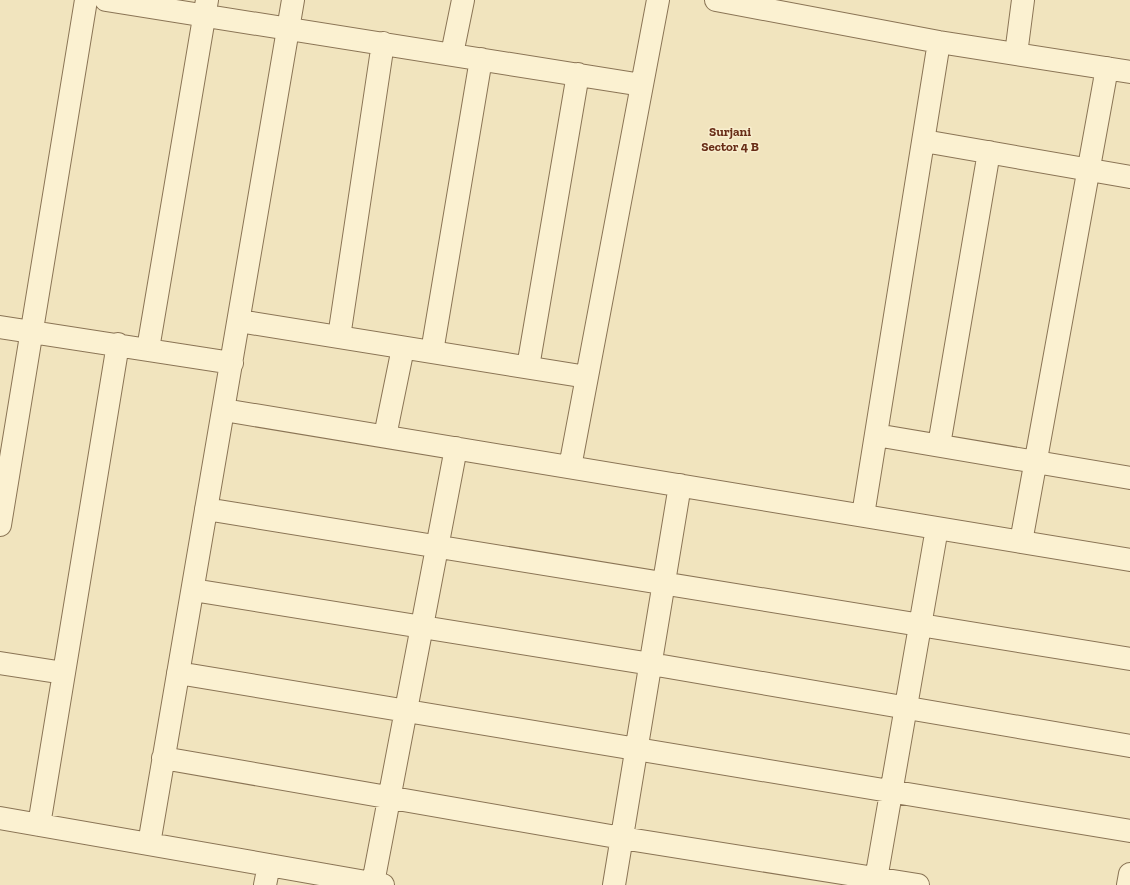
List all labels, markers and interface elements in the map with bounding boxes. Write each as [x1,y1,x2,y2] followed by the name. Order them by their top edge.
[701,124,759,154] district label: Surjani Sector 4 B

